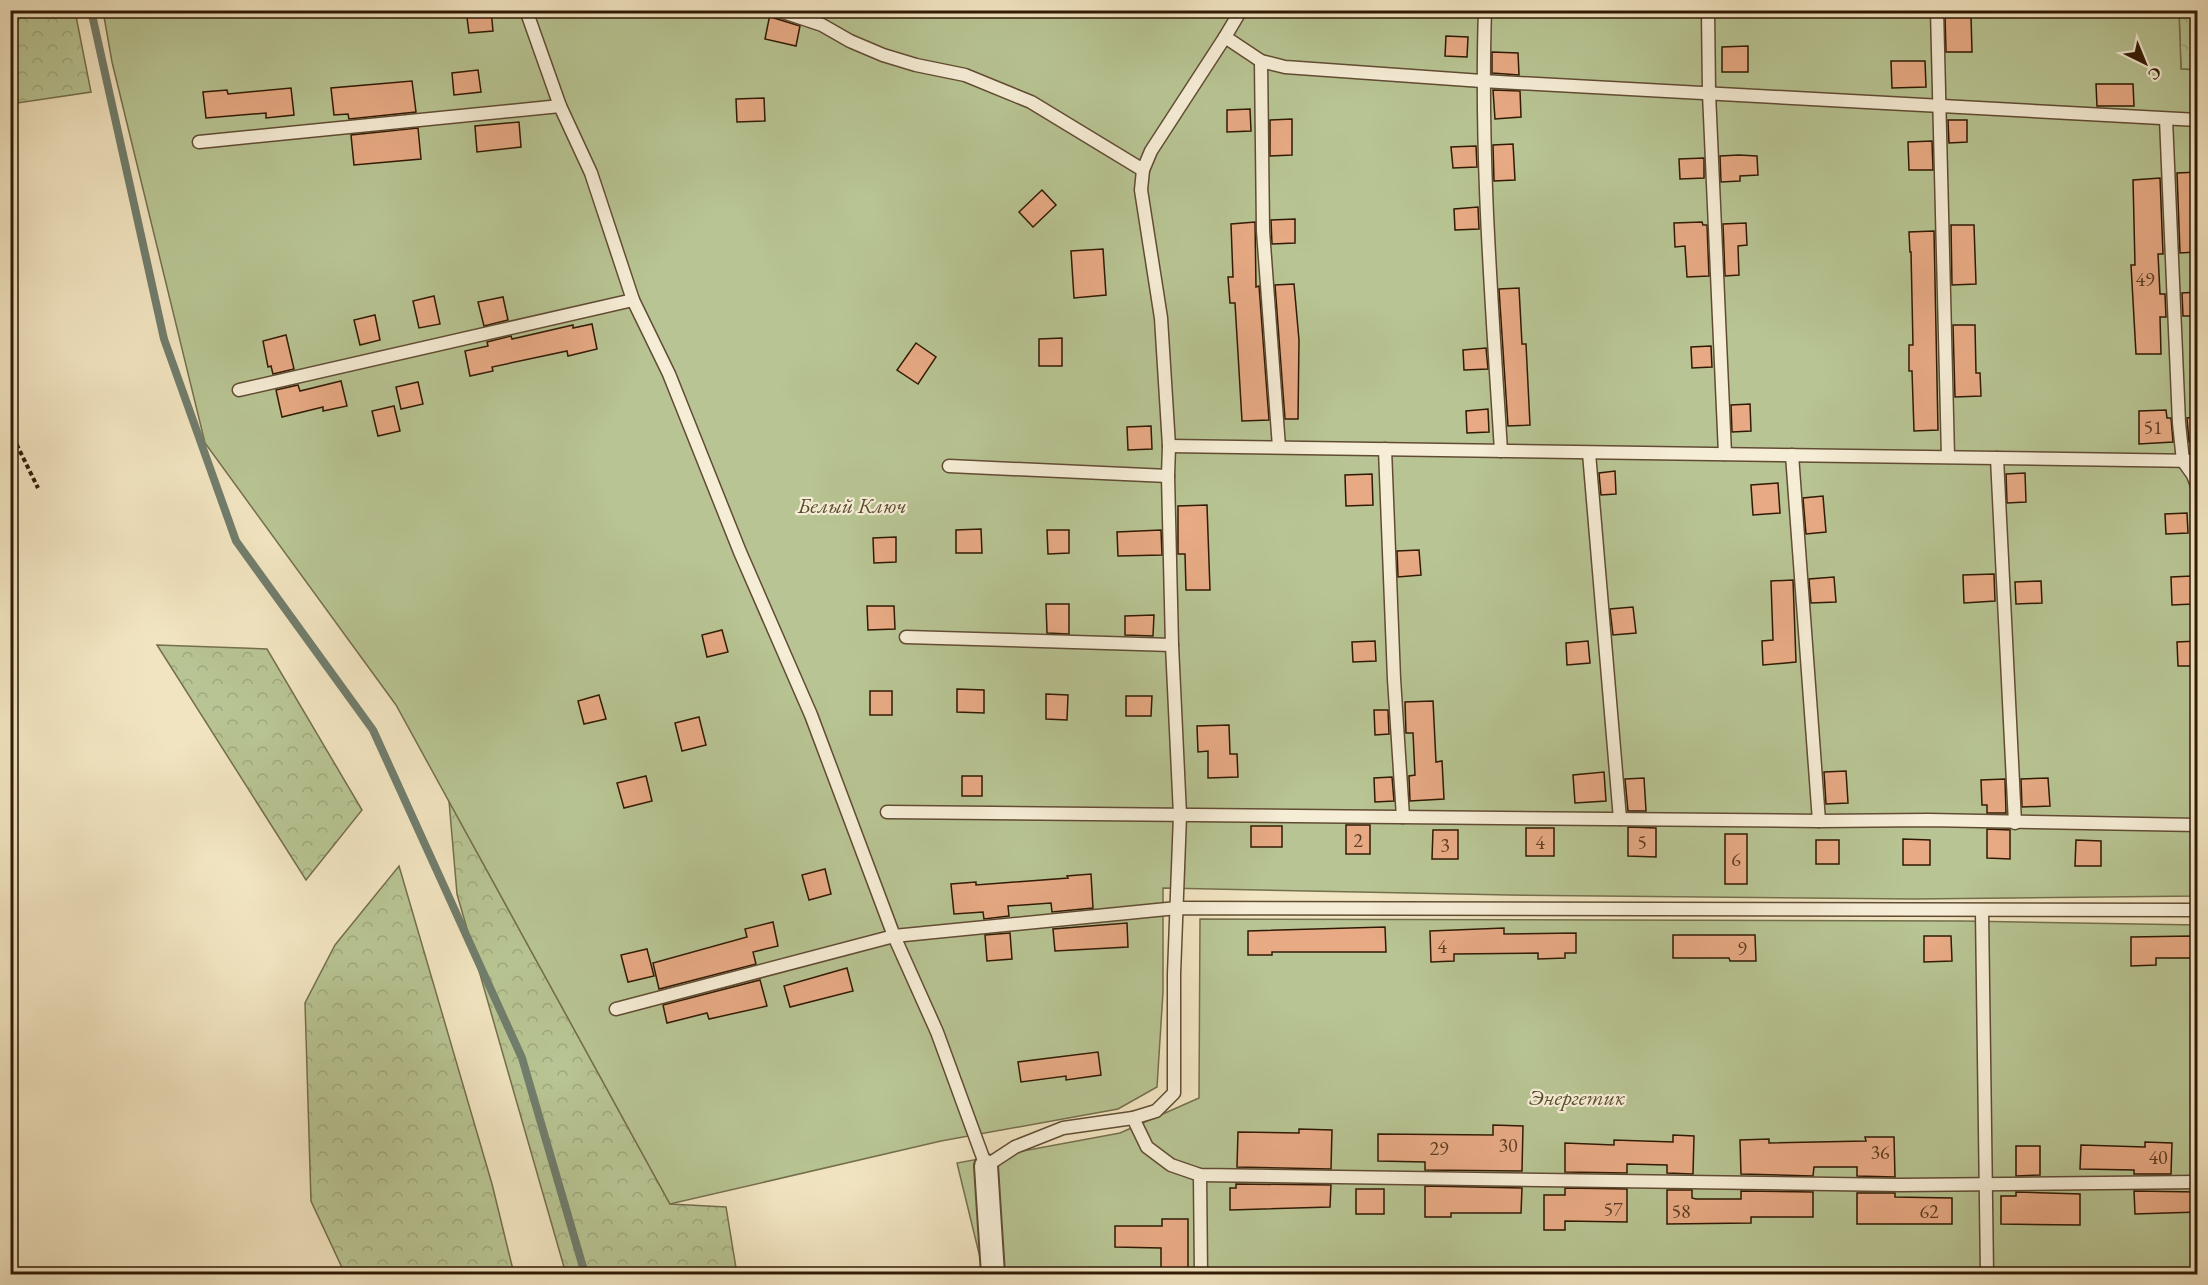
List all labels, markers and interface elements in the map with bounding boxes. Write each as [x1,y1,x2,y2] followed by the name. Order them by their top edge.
[2115,33,2175,93] north arrow
[2144,62,2166,85] text: С
[2135,266,2155,292] house number: 49
[2143,414,2163,440] house number: 51
[796,491,907,520] park label: Белый Ключ
[1353,827,1363,853] house number: 2
[1535,829,1545,855] house number: 4
[1637,829,1647,855] house number: 5
[1440,832,1450,858] house number: 3
[1731,846,1741,872] house number: 6
[1437,933,1447,959] house number: 4
[1737,935,1747,961] house number: 9
[1529,1083,1626,1112] park label: Энергетик
[1498,1132,1518,1158] house number: 30
[1429,1135,1449,1161] house number: 29
[1870,1139,1890,1165] house number: 36
[2148,1144,2168,1170] house number: 40
[1603,1196,1623,1222] house number: 57
[1671,1198,1691,1224] house number: 58
[1919,1198,1939,1224] house number: 62

